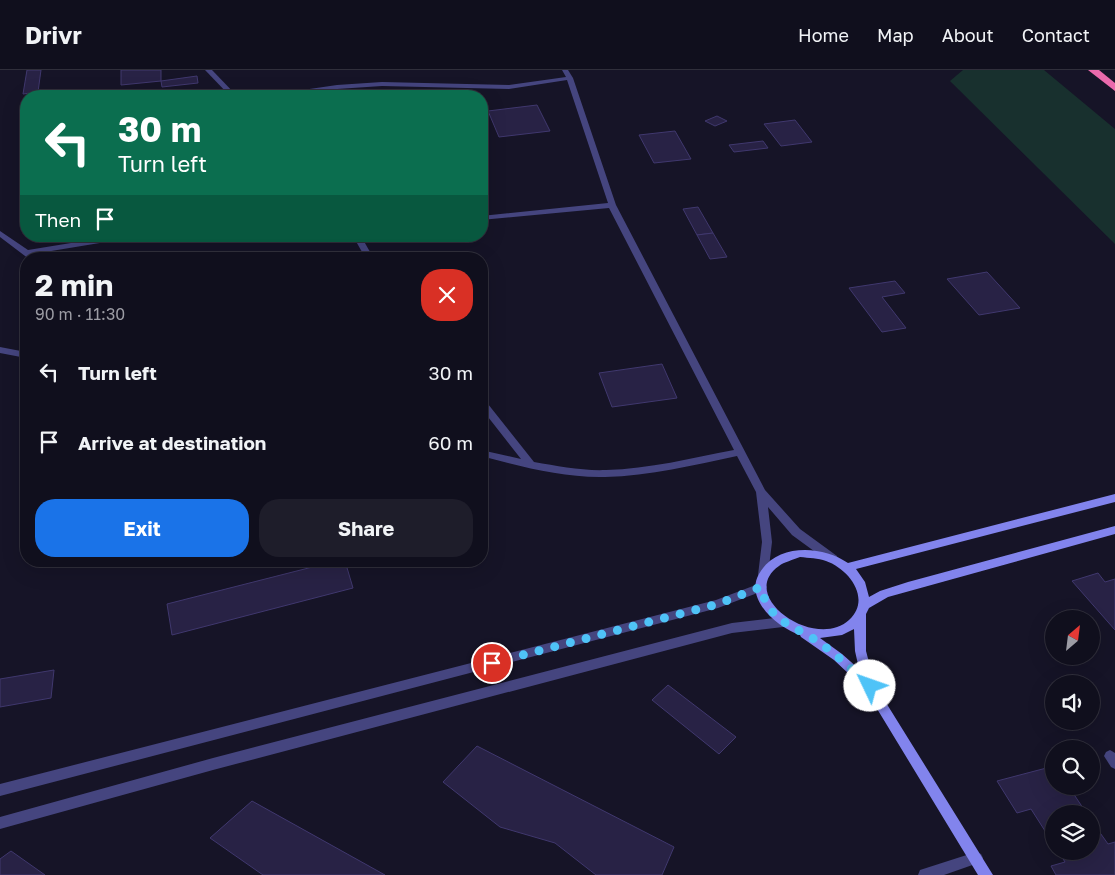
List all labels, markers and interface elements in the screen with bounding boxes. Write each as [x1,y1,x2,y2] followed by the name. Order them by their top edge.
[25,20,82,49] text: Drivr
[798,24,849,46] text: Home
[877,24,914,46] text: Map
[942,24,994,46] text: About
[1022,24,1090,46] text: Contact
[118,108,201,150] text: 30 m
[35,110,100,175] icon: left
[118,150,207,177] text: Turn left
[91,205,119,233] icon: arrive
[35,208,81,231] text: Then
[35,267,113,303] text: 2 min
[421,269,473,321] button: close
[35,304,125,324] text: 90 m · 11:30
[35,358,63,386] icon: left
[78,361,157,384] text: Turn left
[429,361,473,384] text: 30 m
[35,428,63,456] icon: arrive
[78,431,266,454] text: Arrive at destination
[428,431,473,454] text: 60 m
[35,499,249,557] button: Exit
[259,499,473,557] button: Share
[1045,610,1100,665] north arrow
[1045,610,1100,860] map controls
[471,642,513,684] pin
[478,649,506,677] icon: arrive
[843,659,895,711] position arrow
[1045,675,1100,730] button: sound
[1045,740,1100,795] button: search
[1045,805,1100,860] button: layers

